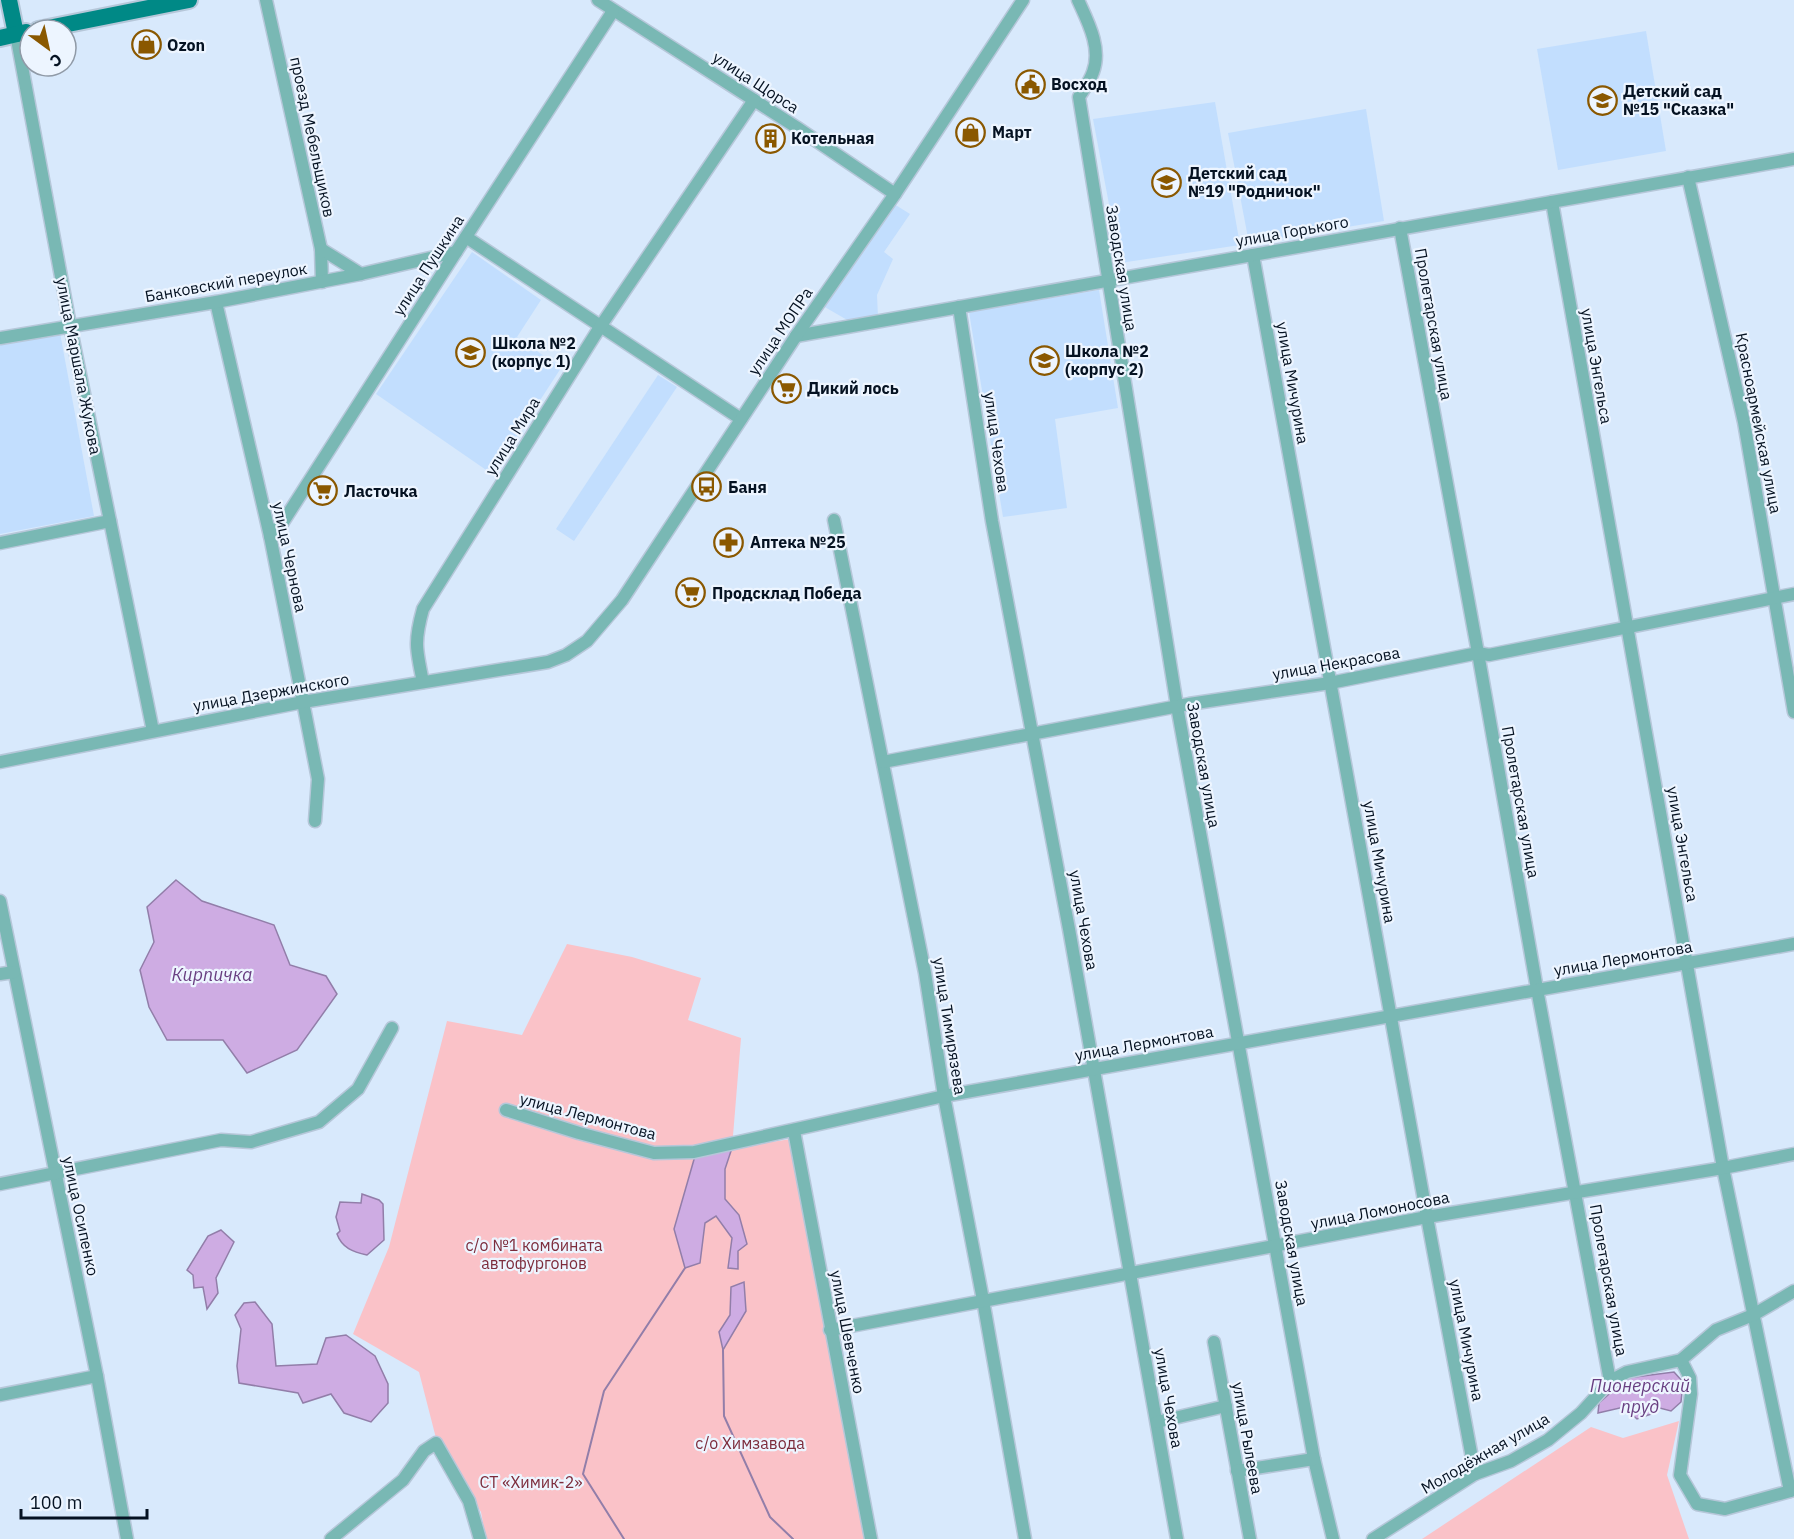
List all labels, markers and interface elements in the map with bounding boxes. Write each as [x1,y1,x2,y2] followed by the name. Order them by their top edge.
[18,18,78,78] north arrow
[130,29,162,61] shop icon: Ozon
[167,35,205,55] place label: Ozon
[709,47,803,118] street label: улица Щорса
[46,49,66,72] text: С
[286,55,340,219] street label: проезд Мебельщиков
[1014,68,1046,100] public building icon: Восход
[1051,74,1108,94] place label: Восход
[1623,81,1734,119] place label: Детский сад №15 "Сказка"
[1586,84,1618,116] school or university icon: Детский сад №15 "Сказка"
[955,116,987,148] shop icon: Март
[754,122,786,154] building icon: Котельная
[992,122,1032,142] place label: Март
[791,128,874,148] place label: Котельная
[1188,163,1321,201] place label: Детский сад №19 "Родничок"
[1151,166,1183,198] school or university icon: Детский сад №19 "Родничок"
[1102,204,1142,333] street label: Заводская улица
[388,210,468,319] street label: улица Пушкина
[1234,211,1350,251] street label: улица Горького
[1411,246,1457,402] street label: Пролетарская улица
[143,258,309,306] street label: Банковский переулок
[52,276,106,457] street label: улица Маршала Жукова
[743,283,817,379] street label: улица МОПРа
[1577,307,1617,426] street label: улица Энгельса
[1272,320,1314,446] street label: улица Мичурина
[1732,331,1786,516] street label: Красноармейская улица
[492,333,576,371] place label: Школа №2 (корпус 1)
[455,336,487,368] school or university icon: Школа №2 (корпус 1)
[1065,341,1149,379] place label: Школа №2 (корпус 2)
[1028,344,1060,376] school or university icon: Школа №2 (корпус 2)
[770,372,802,404] supermarket icon: Дикий лось
[807,378,899,398] place label: Дикий лось
[980,390,1014,494] street label: улица Чехова
[480,393,544,479] street label: улица Мира
[691,471,723,503] bus stop icon: Баня
[307,475,339,507] supermarket icon: Ласточка
[728,477,767,497] place label: Баня
[344,481,418,501] place label: Ласточка
[269,500,312,614] street label: улица Чернова
[713,526,745,558] pharmacy icon: Аптека №25
[750,532,846,552] place label: Аптека №25
[675,577,707,609] supermarket icon: Продсклад Победа
[712,583,862,603] place label: Продсклад Победа
[1271,642,1402,684] street label: улица Некрасова
[192,668,351,716] street label: улица Дзержинского
[1183,701,1225,830] street label: Заводская улица
[1498,724,1544,880] street label: Пролетарская улица
[1663,785,1703,904] street label: улица Энгельса
[1359,799,1401,925] street label: улица Мичурина
[1065,868,1103,972] street label: улица Чехова
[1552,936,1694,980] street label: улица Лермонтова
[929,956,971,1096] street label: улица Тимирязева
[172,963,252,986] water label: Кирпичка
[1073,1021,1215,1065] street label: улица Лермонтова
[518,1088,659,1144] street label: улица Лермонтова
[59,1154,103,1278] street label: улица Осипенко
[1271,1179,1313,1308] street label: Заводская улица
[1309,1187,1451,1233] street label: улица Ломоносова
[1586,1202,1632,1358] street label: Пролетарская улица
[465,1235,603,1273] park label: с/о №1 комбината автофургонов
[826,1269,870,1395] street label: улица Шевченко
[1445,1277,1489,1403] street label: улица Мичурина
[1150,1346,1188,1450] street label: улица Чехова
[1590,1374,1690,1418] water label: Пионерский пруд
[1228,1380,1268,1496] street label: улица Рылеева
[1417,1408,1553,1498] street label: Молодёжная улица
[695,1433,805,1453] park label: с/о Химзавода
[479,1472,583,1492] park label: СТ «Химик-2»
[21,1482,147,1520] scale bar
[30,1491,82,1514] text: 100 m

